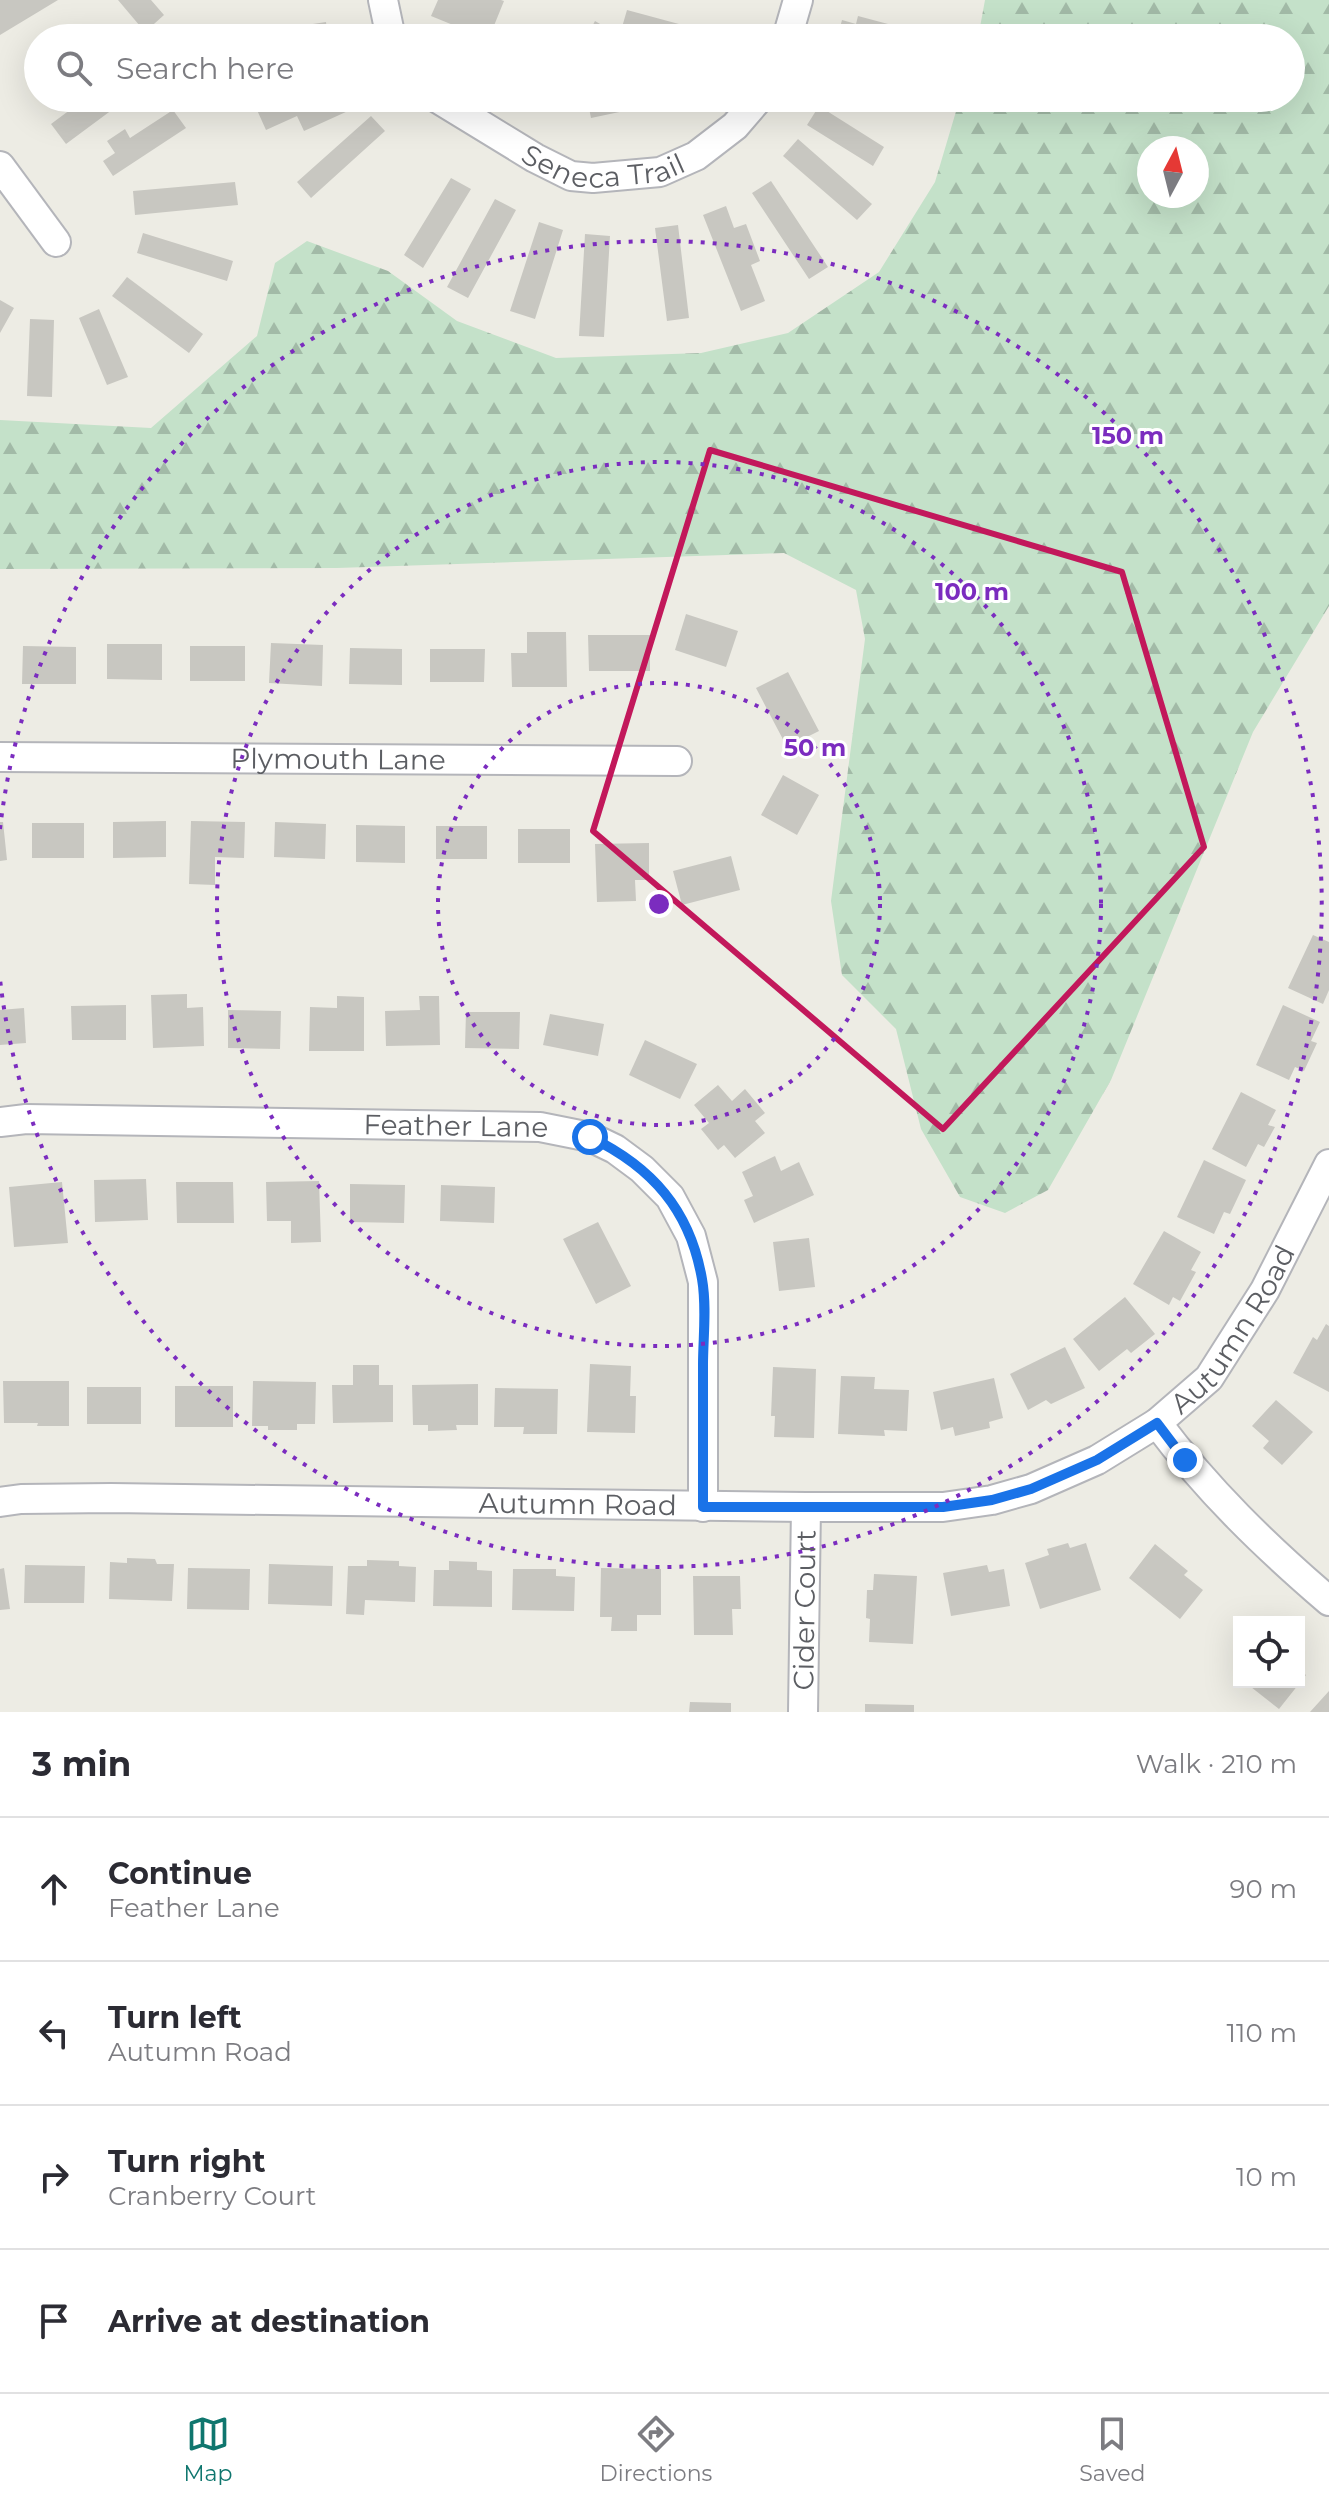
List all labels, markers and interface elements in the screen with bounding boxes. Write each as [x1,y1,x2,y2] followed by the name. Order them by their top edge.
[24,24,1305,112] search box
[52,46,96,90] icon: search
[116,50,294,87] text: Search here
[1137,136,1209,208] north arrow
[516,137,690,195] street label: Seneca Trail
[1092,421,1164,450] text: 150 m
[935,577,1009,606] text: 100 m
[784,733,846,762] text: 50 m
[230,741,446,777] street label: Plymouth Lane
[645,890,673,918] centre of rings
[363,1107,549,1144] street label: Feather Lane
[572,1119,608,1155] route start
[1163,1239,1302,1421] street label: Autumn Road
[1167,1442,1203,1478] route end
[478,1486,677,1522] street label: Autumn Road
[786,1530,823,1691] street label: Cider Court
[1233,1616,1305,1688] map controls
[1233,1616,1305,1688] button: locate
[32,1743,131,1785] text: 3 min
[1136,1748,1297,1780] text: Walk · 210 m
[108,1855,252,1892] text: Continue
[32,1867,76,1911] icon: ahead
[1230,1873,1297,1905] text: 90 m
[108,1892,280,1924] text: Feather Lane
[108,1999,241,2036] text: Turn left
[32,2011,76,2055] icon: left
[1227,2017,1297,2049] text: 110 m
[108,2036,292,2068] text: Autumn Road
[108,2143,265,2180] text: Turn right
[32,2155,76,2199] icon: right
[1236,2161,1297,2193] text: 10 m
[108,2180,316,2212] text: Cranberry Court
[32,2299,76,2343] icon: arrive
[108,2303,430,2340] text: Arrive at destination
[184,2412,232,2487] tab: Map
[600,2412,712,2487] tab: Directions
[1079,2412,1145,2487] tab: Saved

